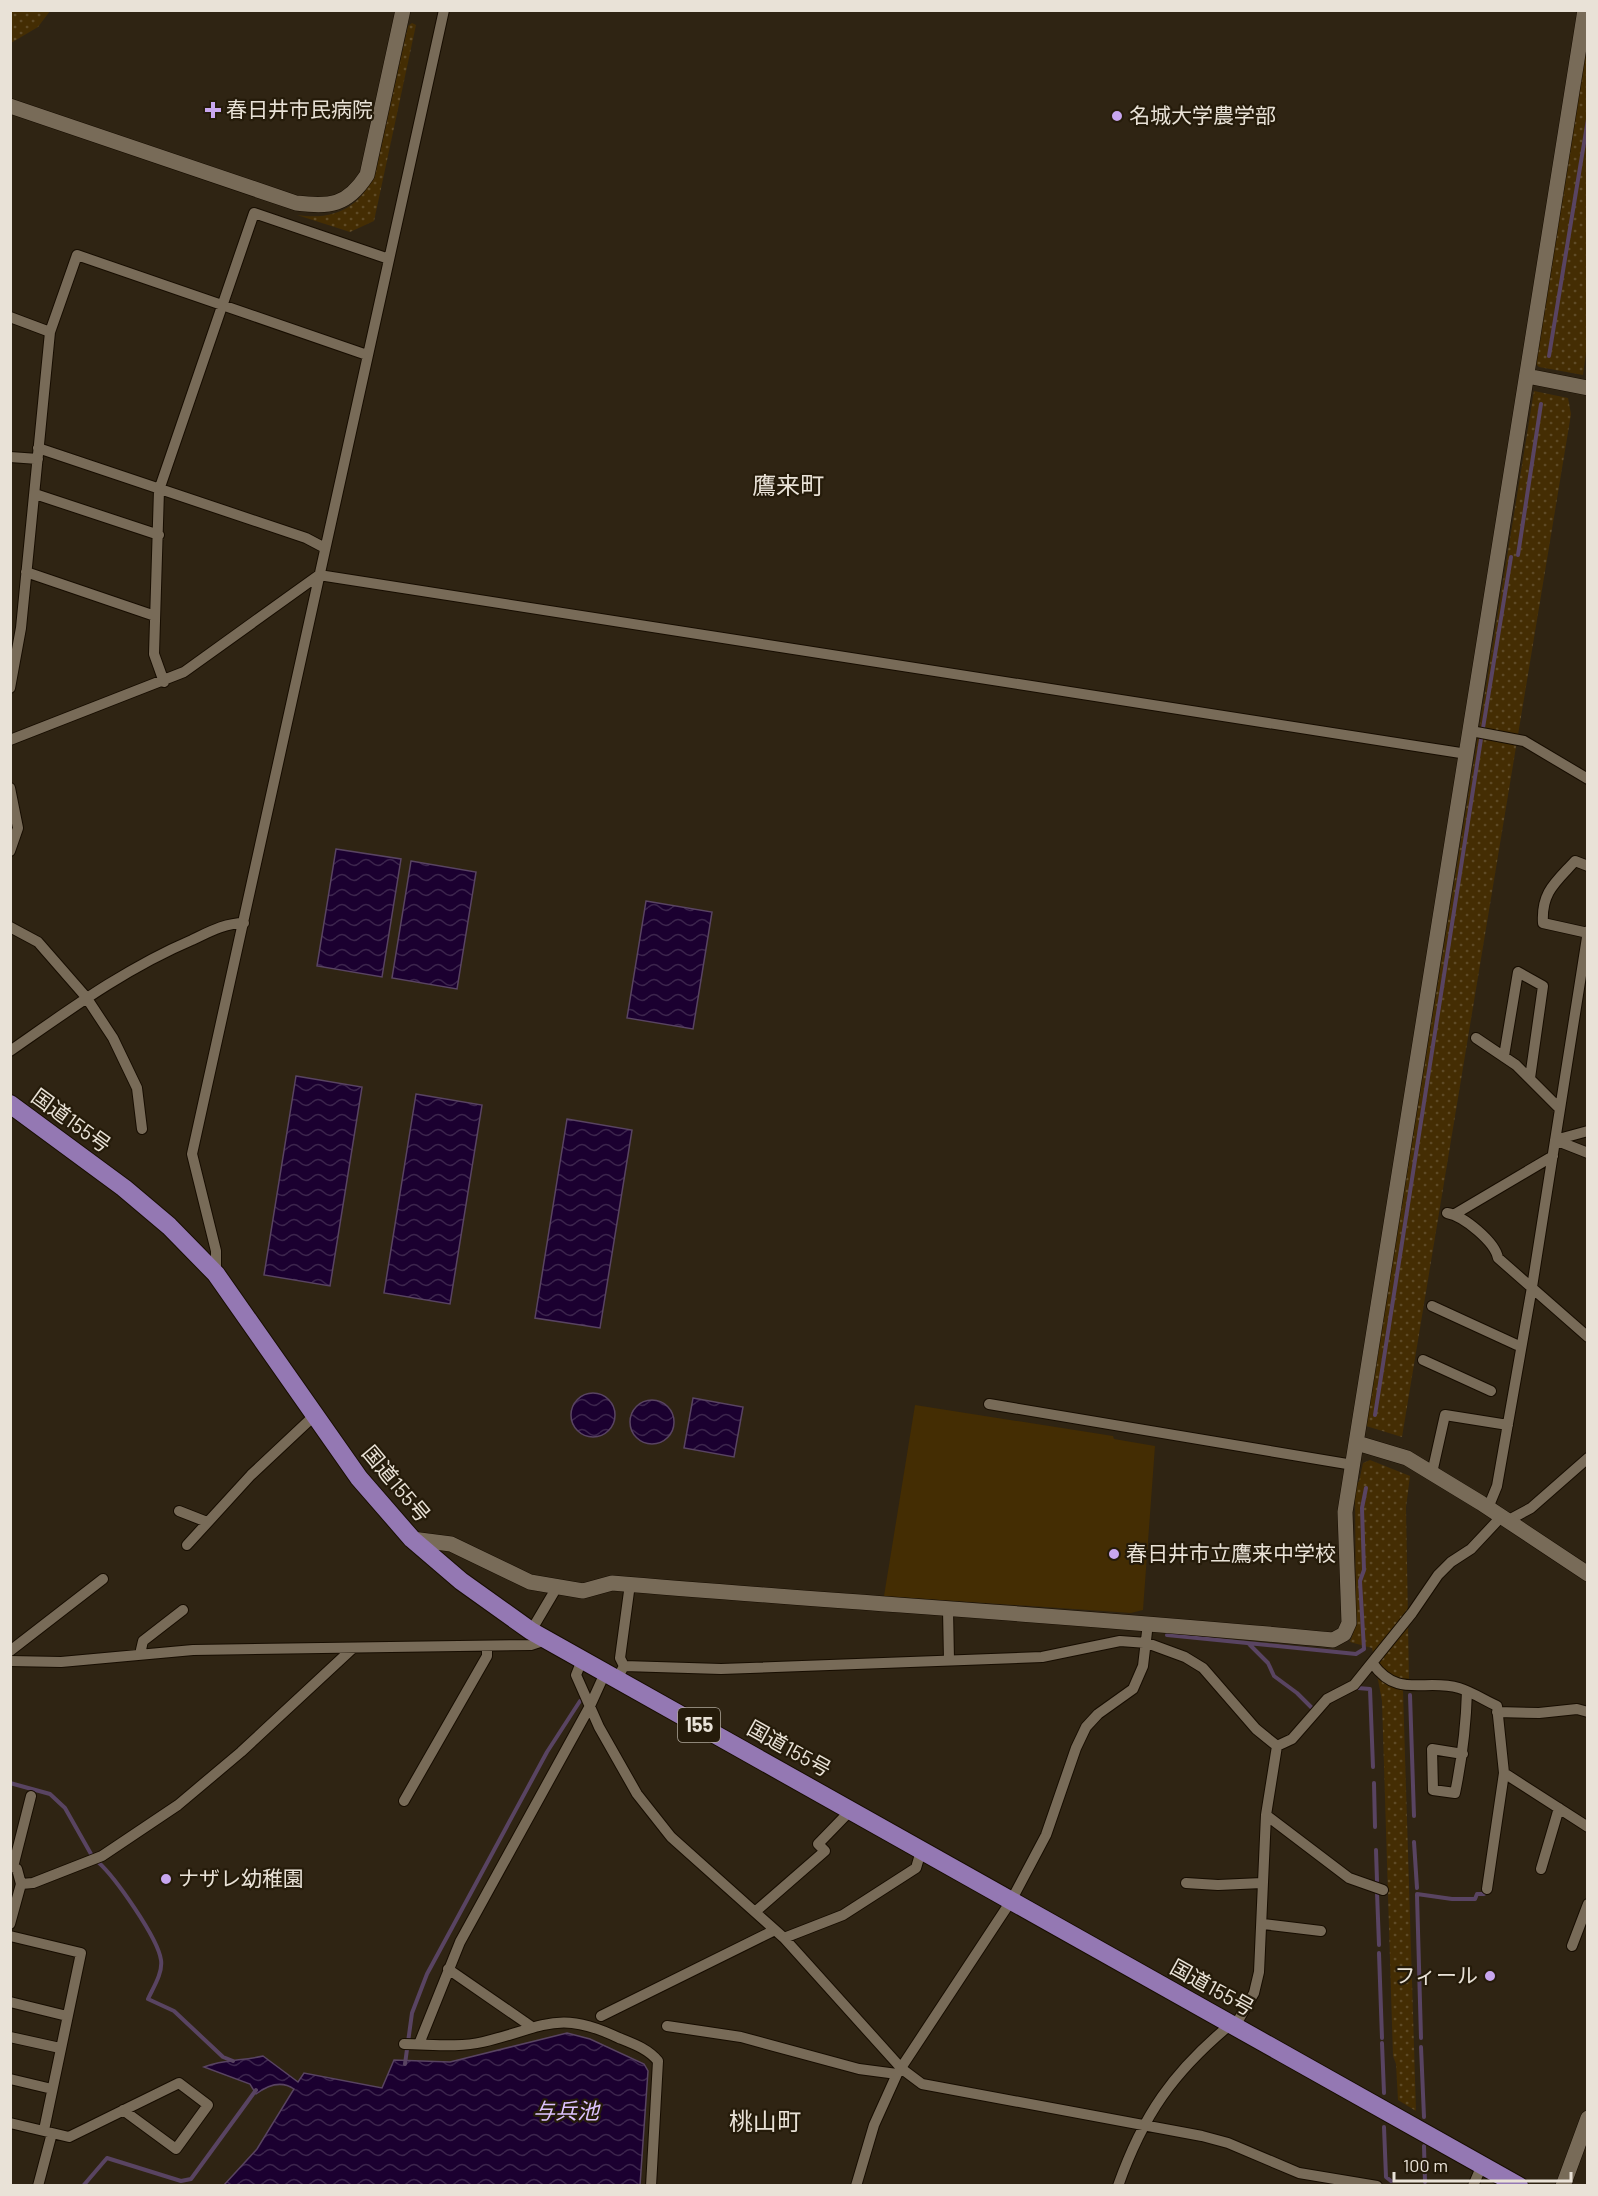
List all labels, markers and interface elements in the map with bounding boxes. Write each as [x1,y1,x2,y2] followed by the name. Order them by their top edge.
[226,96,373,121] place label: 春日井市民病院
[204,101,222,119] marker: 春日井市民病院
[1129,102,1276,127] place label: 名城大学農学部
[1110,109,1124,123] marker: 名城大学農学部
[752,470,824,499] district label: 鷹来町
[27,1083,116,1157] street label: 国道155号
[358,1440,436,1526] street label: 国道155号
[1126,1540,1336,1565] place label: 春日井市立鷹来中学校
[1107,1547,1121,1561] marker: 春日井市立鷹来中学校
[678,1708,720,1742] road number: 155
[743,1714,836,1781] street label: 国道155号
[178,1865,304,1890] place label: ナザレ幼稚園
[159,1872,173,1886] marker: ナザレ幼稚園
[1166,1953,1259,2020] street label: 国道155号
[1394,1962,1478,1987] place label: フィール
[1483,1969,1497,1983] marker: フィール
[533,2097,601,2123] water label: 与兵池
[729,2106,801,2135] district label: 桃山町
[1394,2145,1571,2183] scale bar
[1403,2154,1448,2176] text: 100 m

